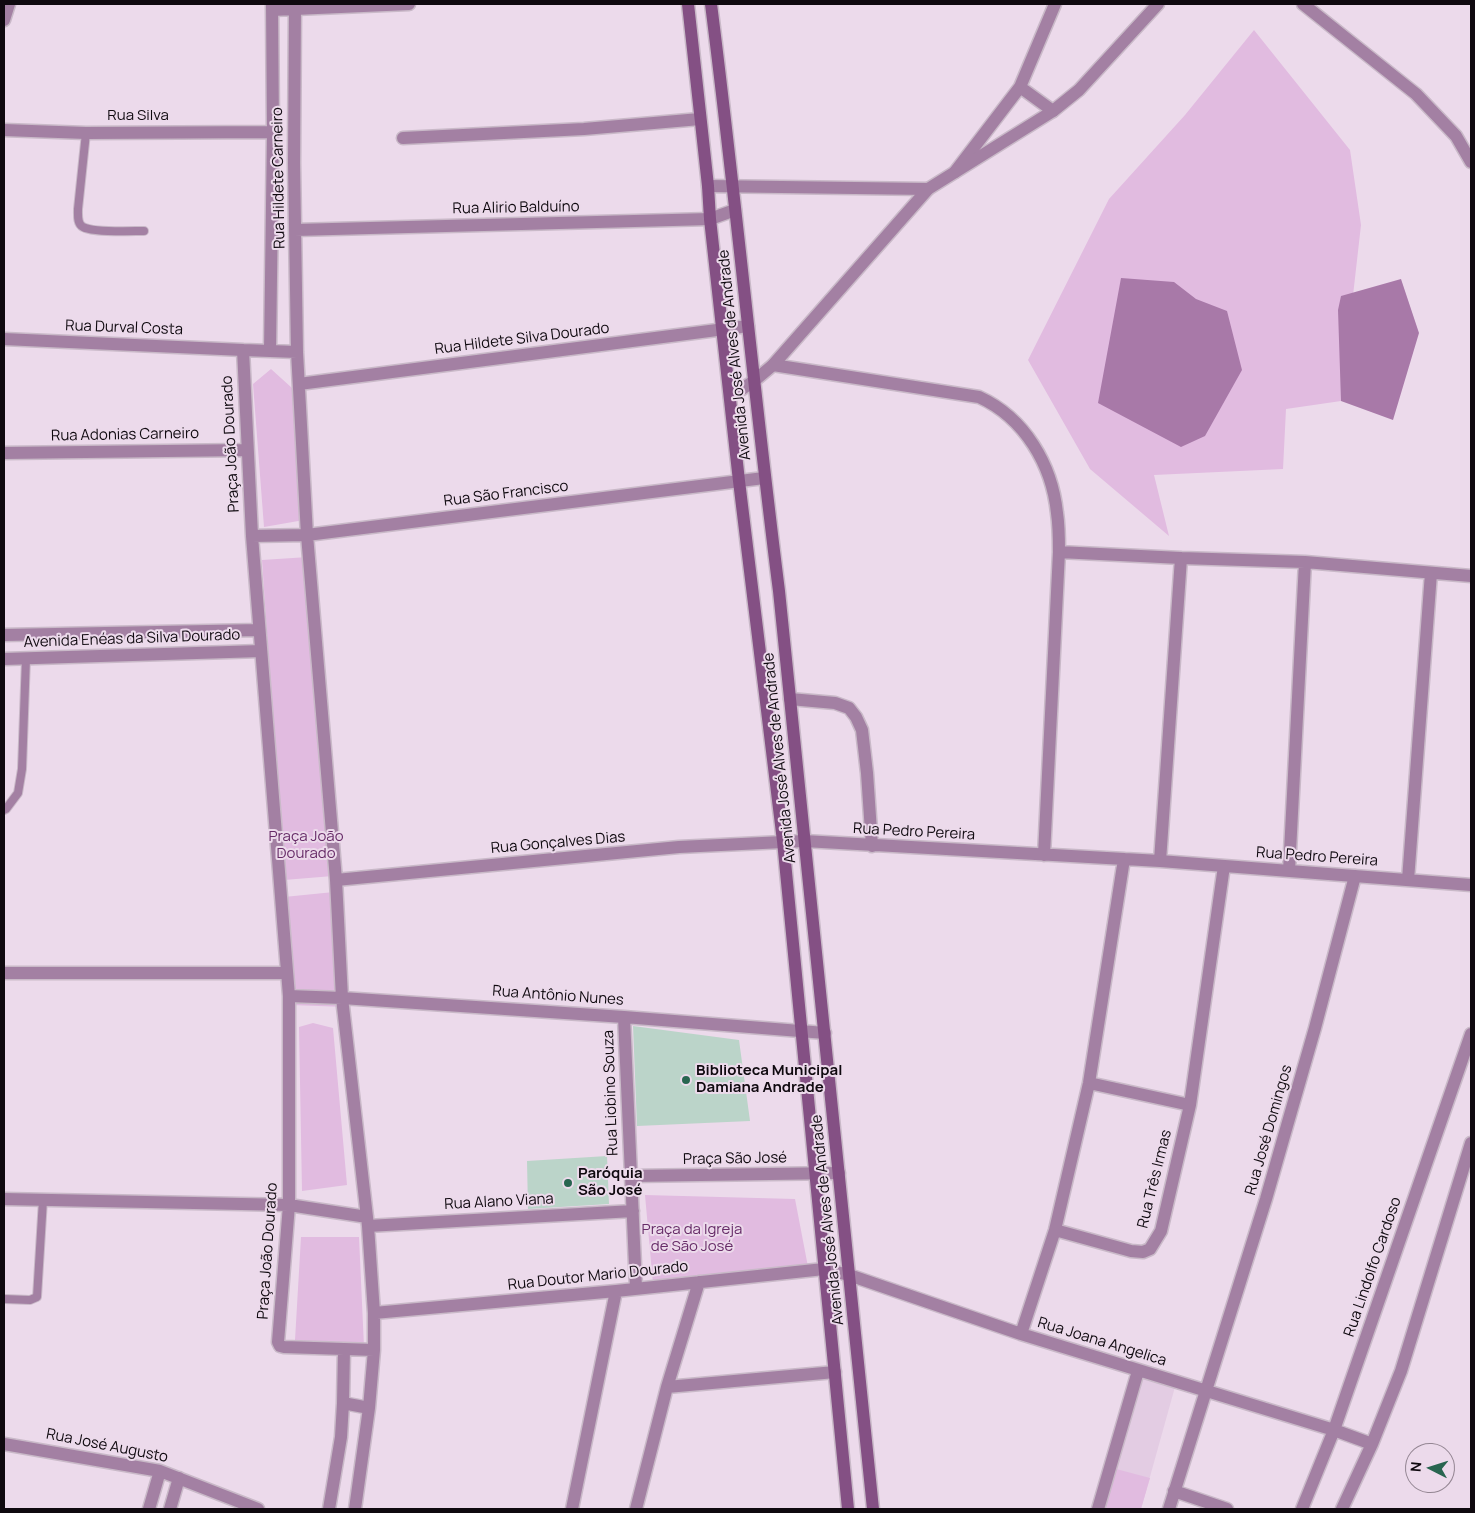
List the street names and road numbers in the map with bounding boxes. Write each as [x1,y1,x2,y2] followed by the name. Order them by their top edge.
[107,107,169,125] street label: Rua Silva
[269,107,289,249] street label: Rua Hildete Carneiro
[452,198,580,218] street label: Rua Alirio Balduíno
[715,249,755,461] street label: Avenida José Alves de Andrade
[65,317,183,339] street label: Rua Durval Costa
[434,319,610,359] street label: Rua Hildete Silva Dourado
[218,375,244,513] street label: Praça João Dourado
[51,425,199,445] street label: Rua Adonias Carneiro
[443,477,569,511] street label: Rua São Francisco
[23,626,241,652] street label: Avenida Enéas da Silva Dourado
[760,652,800,864] street label: Avenida José Alves de Andrade
[852,820,976,844] street label: Rua Pedro Pereira
[490,828,626,858] street label: Rua Gonçalves Dias
[1255,844,1379,870] street label: Rua Pedro Pereira
[492,982,624,1010] street label: Rua Antônio Nunes
[600,1030,622,1156] street label: Rua Liobino Souza
[1242,1063,1296,1197] street label: Rua José Domingos
[808,1114,848,1326] street label: Avenida José Alves de Andrade
[1134,1128,1176,1230] street label: Rua Três Irmas
[683,1149,787,1169] street label: Praça São José
[254,1182,282,1320] street label: Praça João Dourado
[444,1190,554,1214] street label: Rua Alano Viana
[1341,1195,1405,1339] street label: Rua Lindolfo Cardoso
[507,1258,689,1294] street label: Rua Doutor Mario Dourado
[1035,1314,1169,1370] street label: Rua Joana Angelica
[45,1425,169,1467] street label: Rua José Augusto

